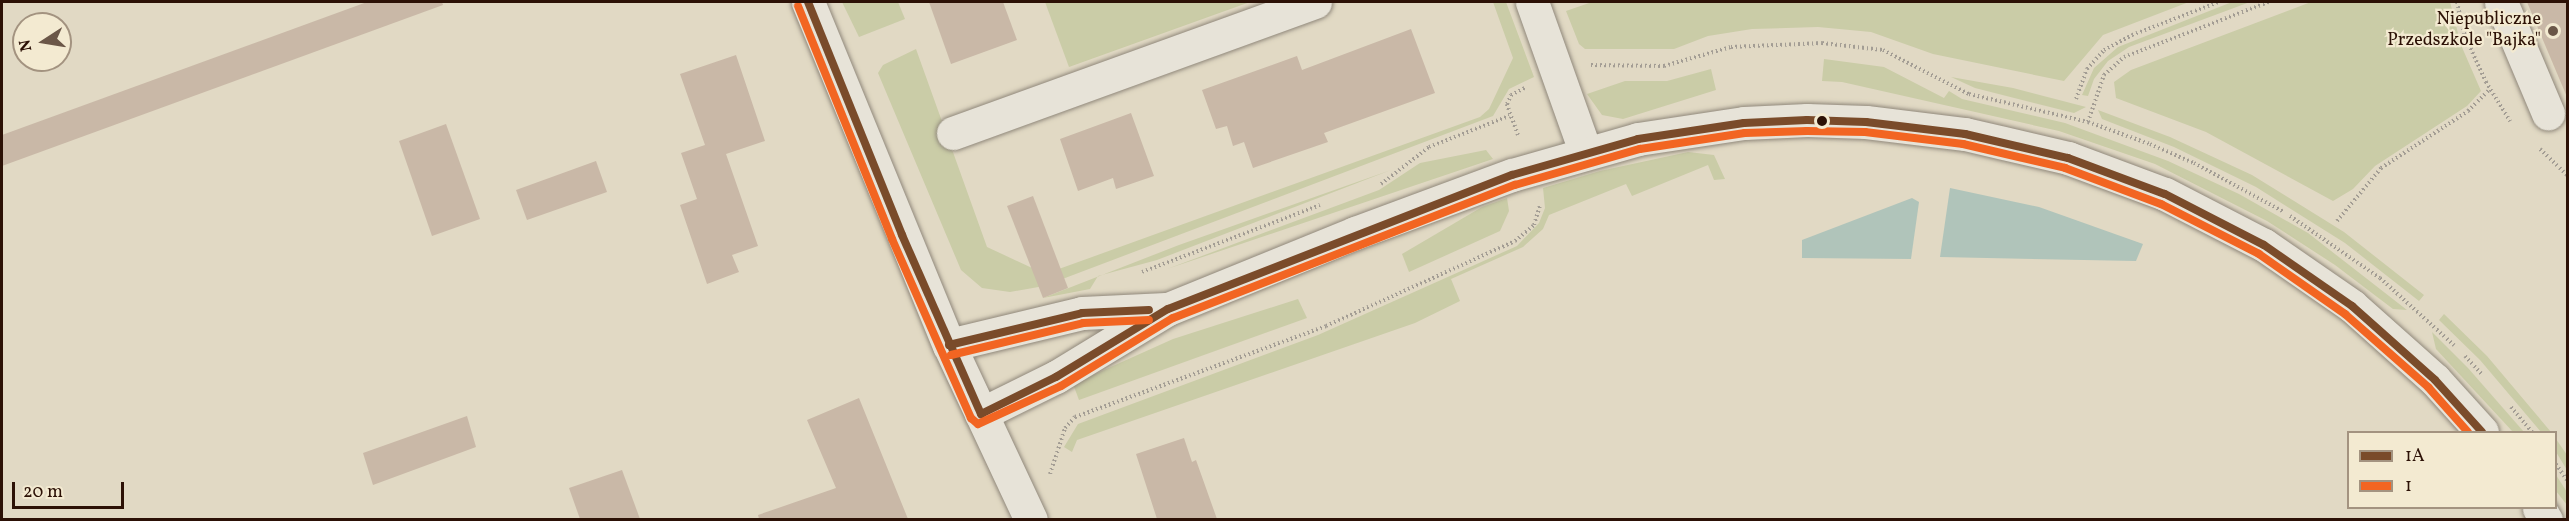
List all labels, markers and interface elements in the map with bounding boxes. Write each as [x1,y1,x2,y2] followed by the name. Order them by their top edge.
[2387,10,2541,52] place label: Niepubliczne Przedszkole "Bajka"
[12,12,72,72] north arrow
[2546,24,2560,38] marker: Niepubliczne Przedszkole "Bajka"
[14,37,38,53] text: N
[1816,115,1828,127] unlabelled marker
[2347,431,2557,509] legend
[2405,444,2425,469] text: 1A
[15,470,128,508] scale bar
[2405,474,2412,499] text: 1
[23,480,63,505] text: 20 m

